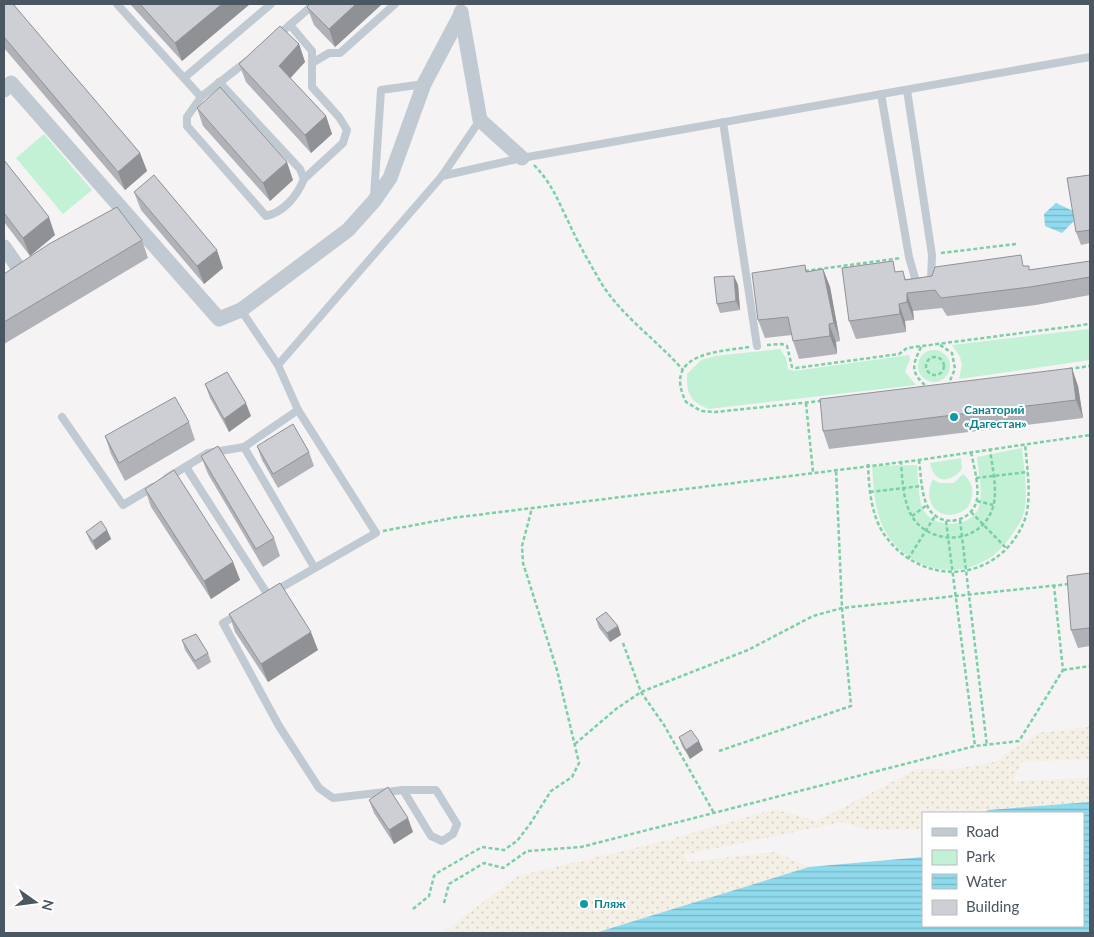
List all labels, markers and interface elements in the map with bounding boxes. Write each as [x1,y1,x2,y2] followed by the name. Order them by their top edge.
[964,402,1027,431] place label: Санаторий «Дагестан»
[948,411,960,423] marker: Санаторий «Дагестан»
[922,812,1084,927] legend
[966,822,999,840] text: Road
[966,847,996,865] text: Park
[966,872,1007,890] text: Water
[10,877,60,927] north arrow
[594,896,626,911] place label: Пляж
[966,897,1019,915] text: Building
[39,898,58,913] text: N
[578,898,590,910] marker: Пляж

